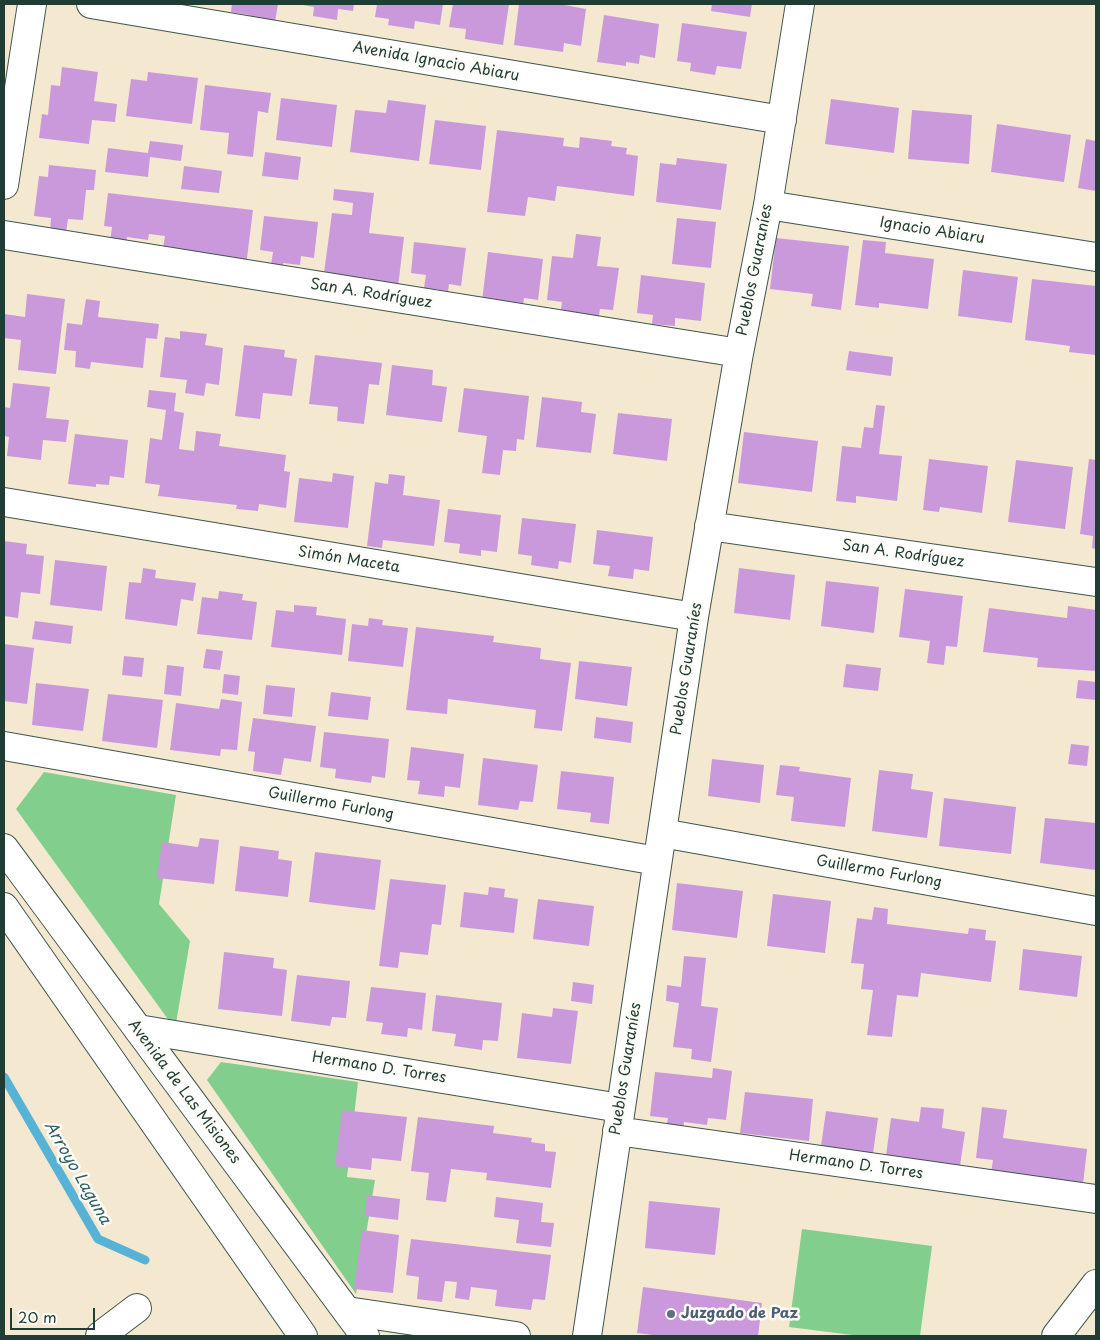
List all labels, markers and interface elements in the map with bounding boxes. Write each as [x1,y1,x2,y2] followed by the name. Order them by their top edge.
[351,39,521,85] street label: Avenida Ignacio Abiaru
[733,203,777,337] street label: Pueblos Guaraníes
[878,214,986,248] street label: Ignacio Abiaru
[309,276,433,312] street label: San A. Rodríguez
[841,537,965,571] street label: San A. Rodríguez
[297,543,401,577] street label: Simón Maceta
[668,602,706,736] street label: Pueblos Guaraníes
[267,784,395,824] street label: Guillermo Furlong
[815,852,943,892] street label: Guillermo Furlong
[607,1002,645,1136] street label: Pueblos Guaraníes
[124,1016,244,1168] street label: Avenida de Las Misiones
[311,1049,447,1087] street label: Hermano D. Torres
[40,1118,114,1228] water label: Arroyo Laguna
[788,1147,924,1183] street label: Hermano D. Torres
[12,1298,98,1330] scale bar
[18,1305,57,1328] text: 20 m
[681,1305,798,1323] place label: Juzgado de Paz
[665,1308,677,1320] marker: Juzgado de Paz

